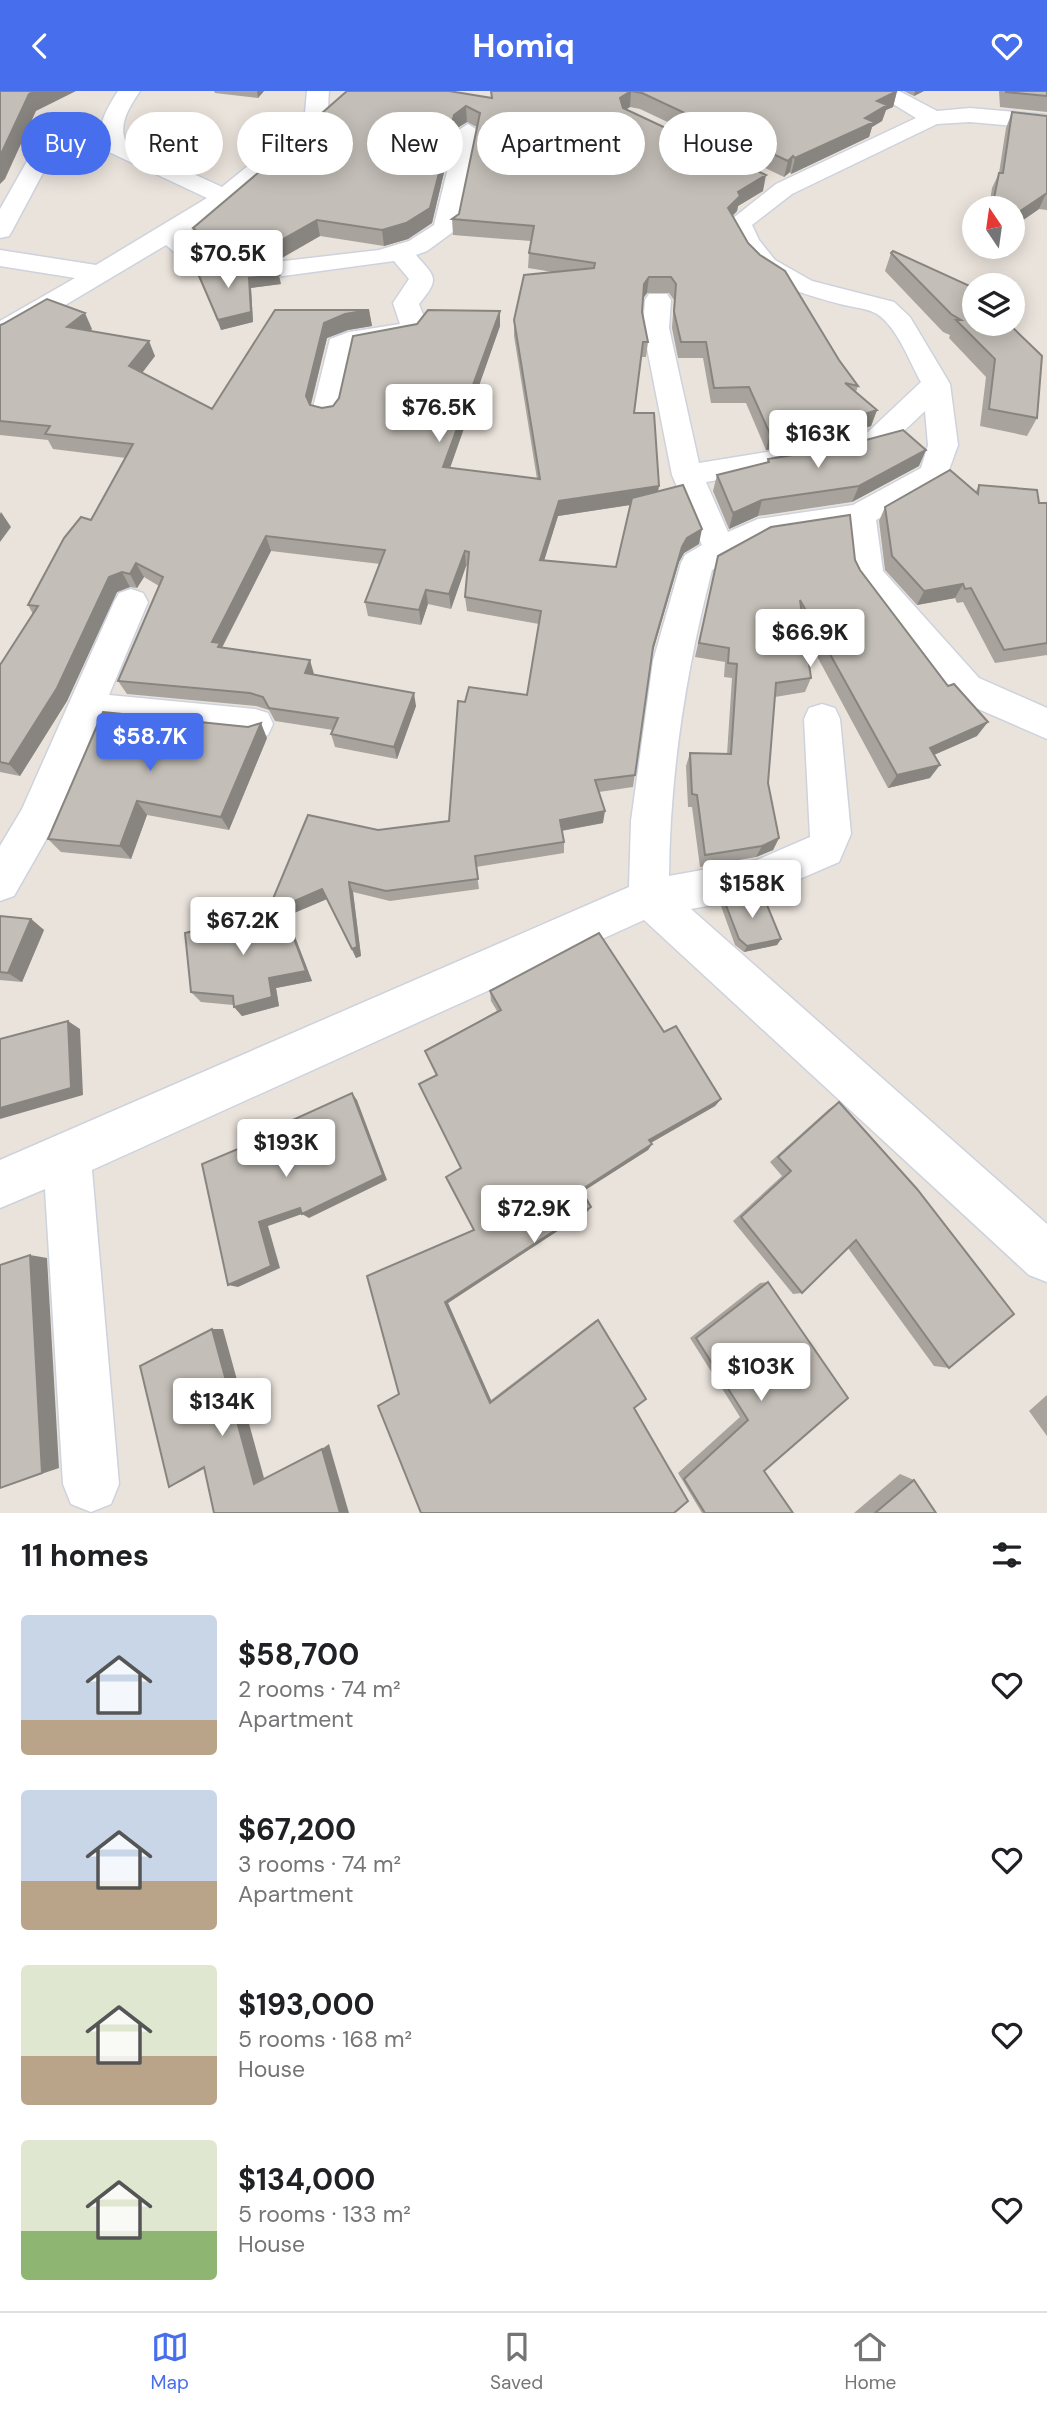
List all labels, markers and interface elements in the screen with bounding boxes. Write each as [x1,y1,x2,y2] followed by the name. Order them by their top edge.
[472,25,575,67] text: Homiq
[21,27,59,65] icon: back
[988,27,1026,65] icon: heart
[21,112,111,175] chip: Buy
[125,112,223,175] chip: Rent
[237,112,353,175] chip: Filters
[367,112,463,175] chip: New
[477,112,645,175] chip: Apartment
[659,112,777,175] chip: House
[962,196,1026,259] north arrow
[962,196,1025,336] map controls
[171,231,285,290] pin: $70.5K
[190,238,266,268] text: $70.5K
[962,273,1025,336] button: layers
[382,385,496,444] pin: $76.5K
[402,392,476,422] text: $76.5K
[769,411,867,470] pin: $163K
[785,418,851,448] text: $163K
[753,609,867,669] pin: $66.9K
[771,617,849,647] text: $66.9K
[93,713,207,773] pin: $58.7K
[112,721,188,751] text: $58.7K
[703,861,801,920] pin: $158K
[719,868,785,898] text: $158K
[186,897,300,957] pin: $67.2K
[206,905,280,935] text: $67.2K
[237,1119,335,1179] pin: $193K
[253,1127,319,1157] text: $193K
[477,1185,591,1245] pin: $72.9K
[497,1193,571,1223] text: $72.9K
[712,1343,810,1403] pin: $103K
[727,1351,795,1381] text: $103K
[173,1379,271,1438] pin: $134K
[189,1386,255,1416] text: $134K
[21,1536,149,1575] text: 11 homes
[988,1536,1026,1574] icon: filters
[238,1635,359,1674] text: $58,700
[77,1643,161,1727] icon: home
[988,1666,1026,1704] icon: heart
[238,1674,401,1704] text: 2 rooms · 74 m²
[238,1704,353,1734] text: Apartment
[238,1810,356,1849] text: $67,200
[77,1818,161,1902] icon: home
[988,1841,1026,1879] icon: heart
[238,1849,401,1879] text: 3 rooms · 74 m²
[238,1879,353,1909] text: Apartment
[238,1985,375,2024] text: $193,000
[77,1993,161,2077] icon: home
[988,2016,1026,2054] icon: heart
[238,2024,412,2054] text: 5 rooms · 168 m²
[238,2054,305,2084] text: House
[238,2160,375,2199] text: $134,000
[77,2168,161,2252] icon: home
[988,2191,1026,2229] icon: heart
[238,2199,411,2229] text: 5 rooms · 133 m²
[238,2229,305,2259] text: House
[151,2328,189,2395] tab: Map
[490,2328,543,2395] tab: Saved
[844,2328,896,2395] tab: Home

